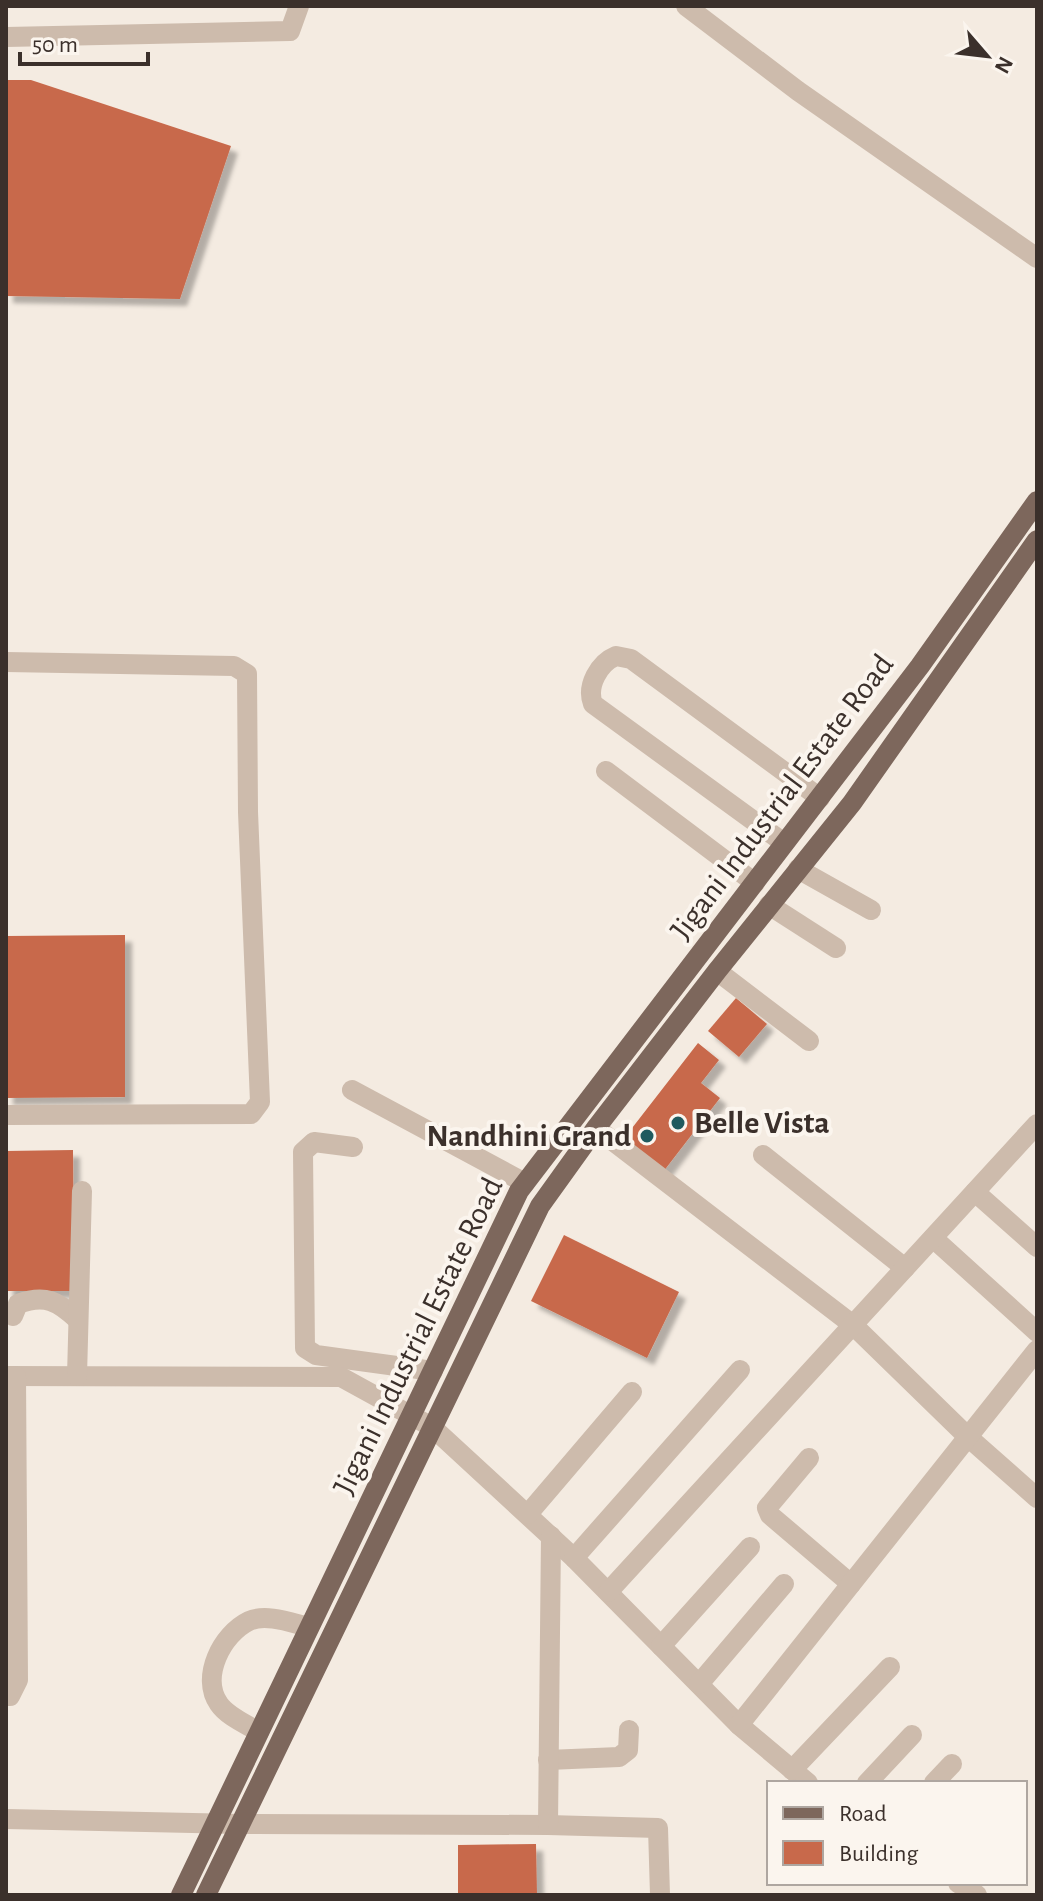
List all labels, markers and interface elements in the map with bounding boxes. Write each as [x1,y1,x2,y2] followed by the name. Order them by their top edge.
[20,16,148,66] scale bar
[947,16,1027,96] north arrow
[32,33,78,57] text: 50 m
[990,53,1017,77] text: N
[664,648,900,946] street label: Jigani Industrial Estate Road
[694,1107,830,1139] place label: Belle Vista
[669,1114,687,1132] marker: Belle Vista
[427,1120,631,1152] place label: Nandhini Grand
[638,1127,656,1145] marker: Nandhini Grand
[327,1172,509,1500] street label: Jigani Industrial Estate Road
[767,1781,1027,1885] legend
[839,1802,887,1826] text: Road
[839,1842,918,1866] text: Building

